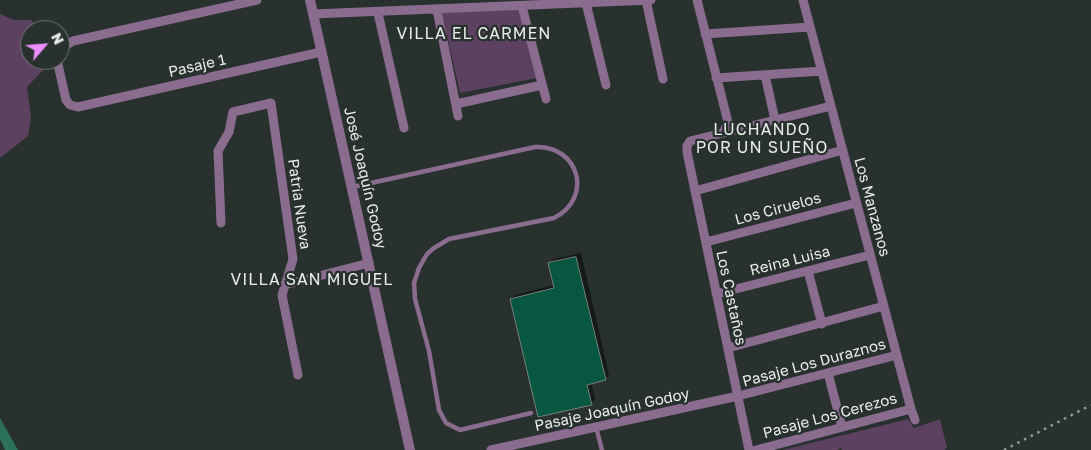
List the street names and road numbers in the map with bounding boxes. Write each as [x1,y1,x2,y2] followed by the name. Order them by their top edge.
[167,51,227,81] street label: Pasaje 1
[340,105,390,251] street label: José Joaquín Godoy
[850,155,894,259] street label: Los Manzanos
[284,157,314,251] street label: Patria Nueva
[733,189,823,229] street label: Los Ciruelos
[748,242,832,280] street label: Reina Luisa
[712,249,750,347] street label: Los Castaños
[740,335,888,391] street label: Pasaje Los Duraznos
[533,385,691,435] street label: Pasaje Joaquín Godoy
[761,389,899,443] street label: Pasaje Los Cerezos

